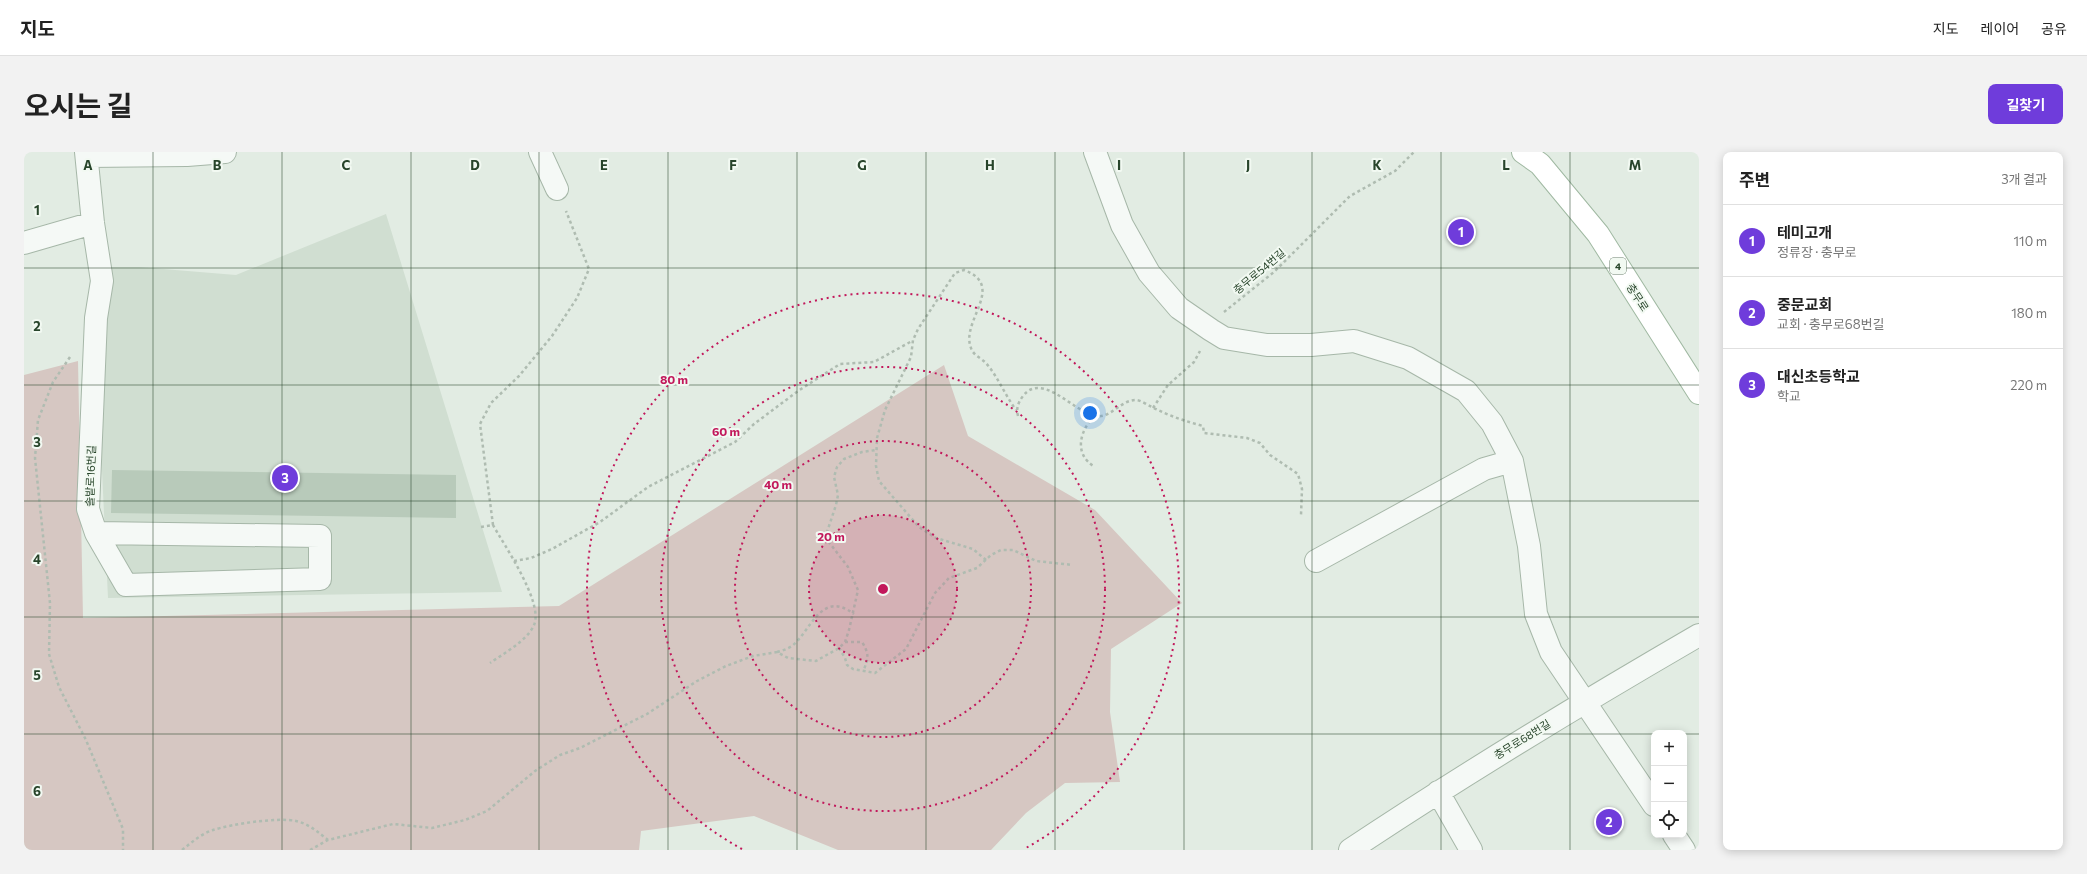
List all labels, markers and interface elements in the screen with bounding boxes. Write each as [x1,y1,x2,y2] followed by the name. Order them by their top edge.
[20,17,55,40] text: 지도
[1933,20,1959,37] text: 지도
[1981,20,2019,37] text: 레이어
[2041,20,2067,37] text: 공유
[1988,84,2063,124] button: 길찾기
[24,88,132,122] text: 오시는 길
[83,157,93,173] text: A
[213,157,222,173] text: B
[342,157,351,173] text: C
[470,157,480,173] text: D
[600,157,608,173] text: E
[729,157,737,173] text: F
[857,157,867,173] text: G
[985,157,995,173] text: H
[1117,157,1121,173] text: I
[1246,157,1250,173] text: J
[1372,157,1382,173] text: K
[1502,157,1510,173] text: L
[1629,157,1641,173] text: M
[1739,169,1770,190] text: 주변
[2001,171,2047,187] text: 3개 결과
[34,202,40,218] text: 1
[1448,217,1474,247] pin: 1
[1777,223,1832,241] text: 테미고개
[1749,233,1755,249] text: 1
[2014,233,2047,249] text: 110 m
[1777,244,1857,260] text: 정류장 · 충무로
[1230,246,1288,296] street label: 충무로54번길
[1610,258,1626,274] road number: 4
[1624,281,1652,313] street label: 충무로
[1777,295,1832,313] text: 중문교회
[1748,305,1756,321] text: 2
[2011,305,2047,321] text: 180 m
[1777,316,1885,332] text: 교회 · 충무로68번길
[33,318,41,334] text: 2
[1777,367,1860,385] text: 대신초등학교
[660,372,688,386] text: 80 m
[1748,377,1756,393] text: 3
[2010,377,2047,393] text: 220 m
[1777,388,1801,404] text: 학교
[1080,403,1100,423] your location
[712,424,740,438] text: 60 m
[33,434,41,450] text: 3
[82,445,98,507] street label: 솔밭로16번길
[272,463,298,493] pin: 3
[764,477,792,491] text: 40 m
[817,529,845,543] text: 20 m
[33,551,41,567] text: 4
[876,582,890,596] centre of rings
[33,667,41,683] text: 5
[1491,717,1553,761] street label: 충무로68번길
[1651,730,1687,838] map controls
[1651,730,1687,766] button: +
[1651,766,1687,802] button: −
[33,783,41,799] text: 6
[1651,802,1687,838] button: locate
[1596,807,1622,837] pin: 2

